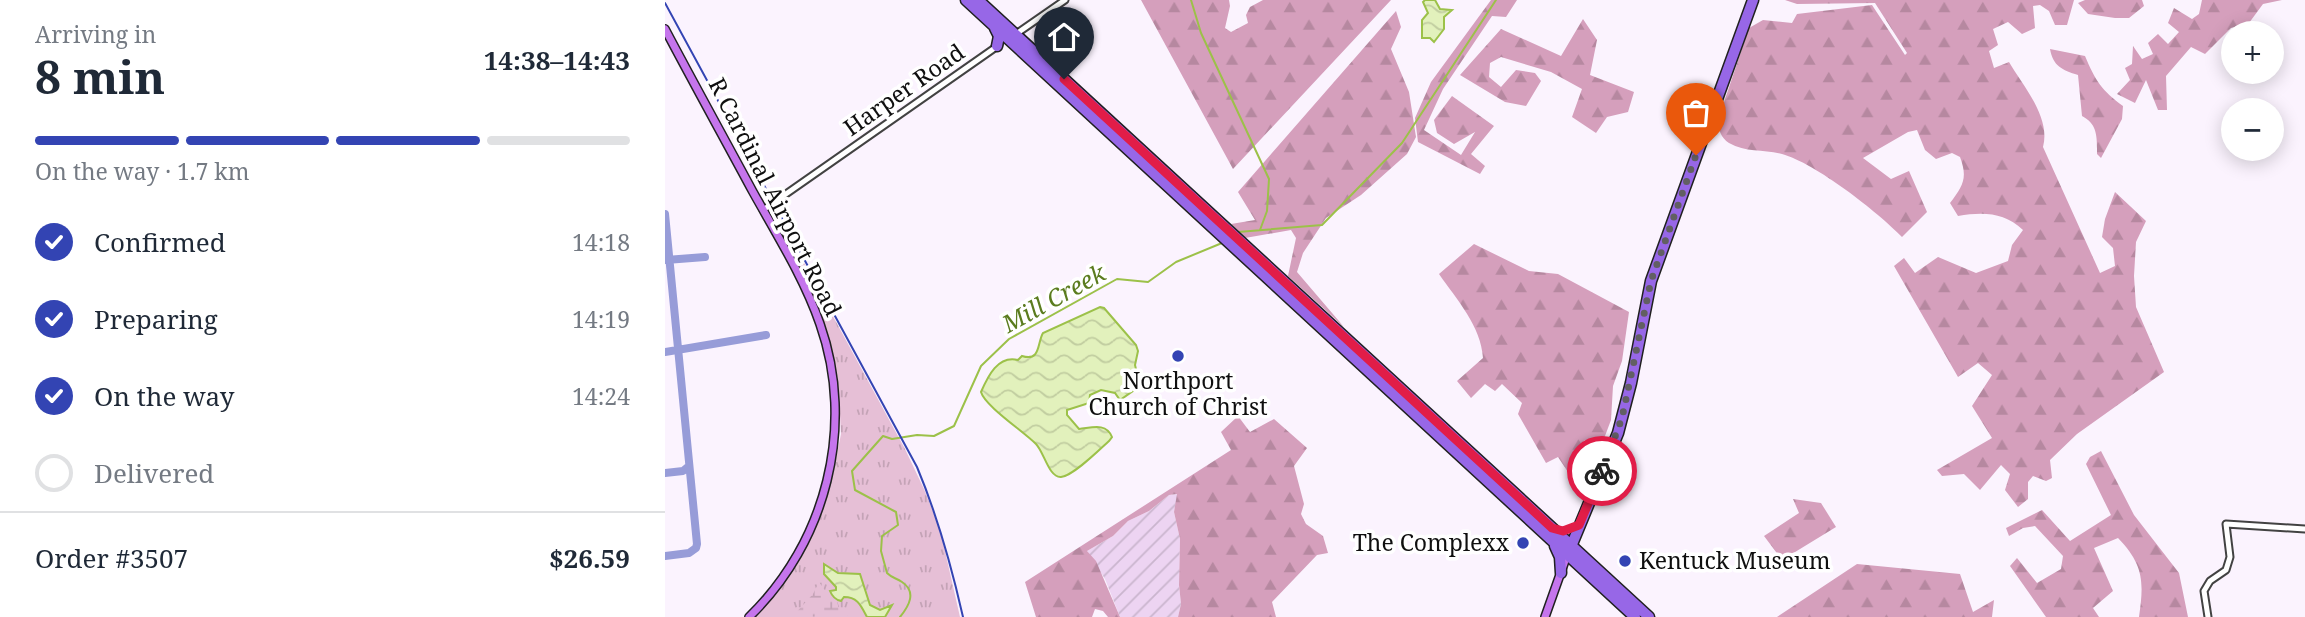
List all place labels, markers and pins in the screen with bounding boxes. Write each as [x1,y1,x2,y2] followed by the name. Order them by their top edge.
[1034,7,1094,79] pin
[1666,83,1726,155] pin
[1170,348,1186,364] marker: Northport Church of Christ
[1088,364,1268,422] place label: Northport Church of Christ
[1353,526,1510,558] place label: The Complexx
[1515,535,1531,551] marker: The Complexx
[1639,544,1831,576] place label: Kentuck Museum
[1617,553,1633,569] marker: Kentuck Museum

